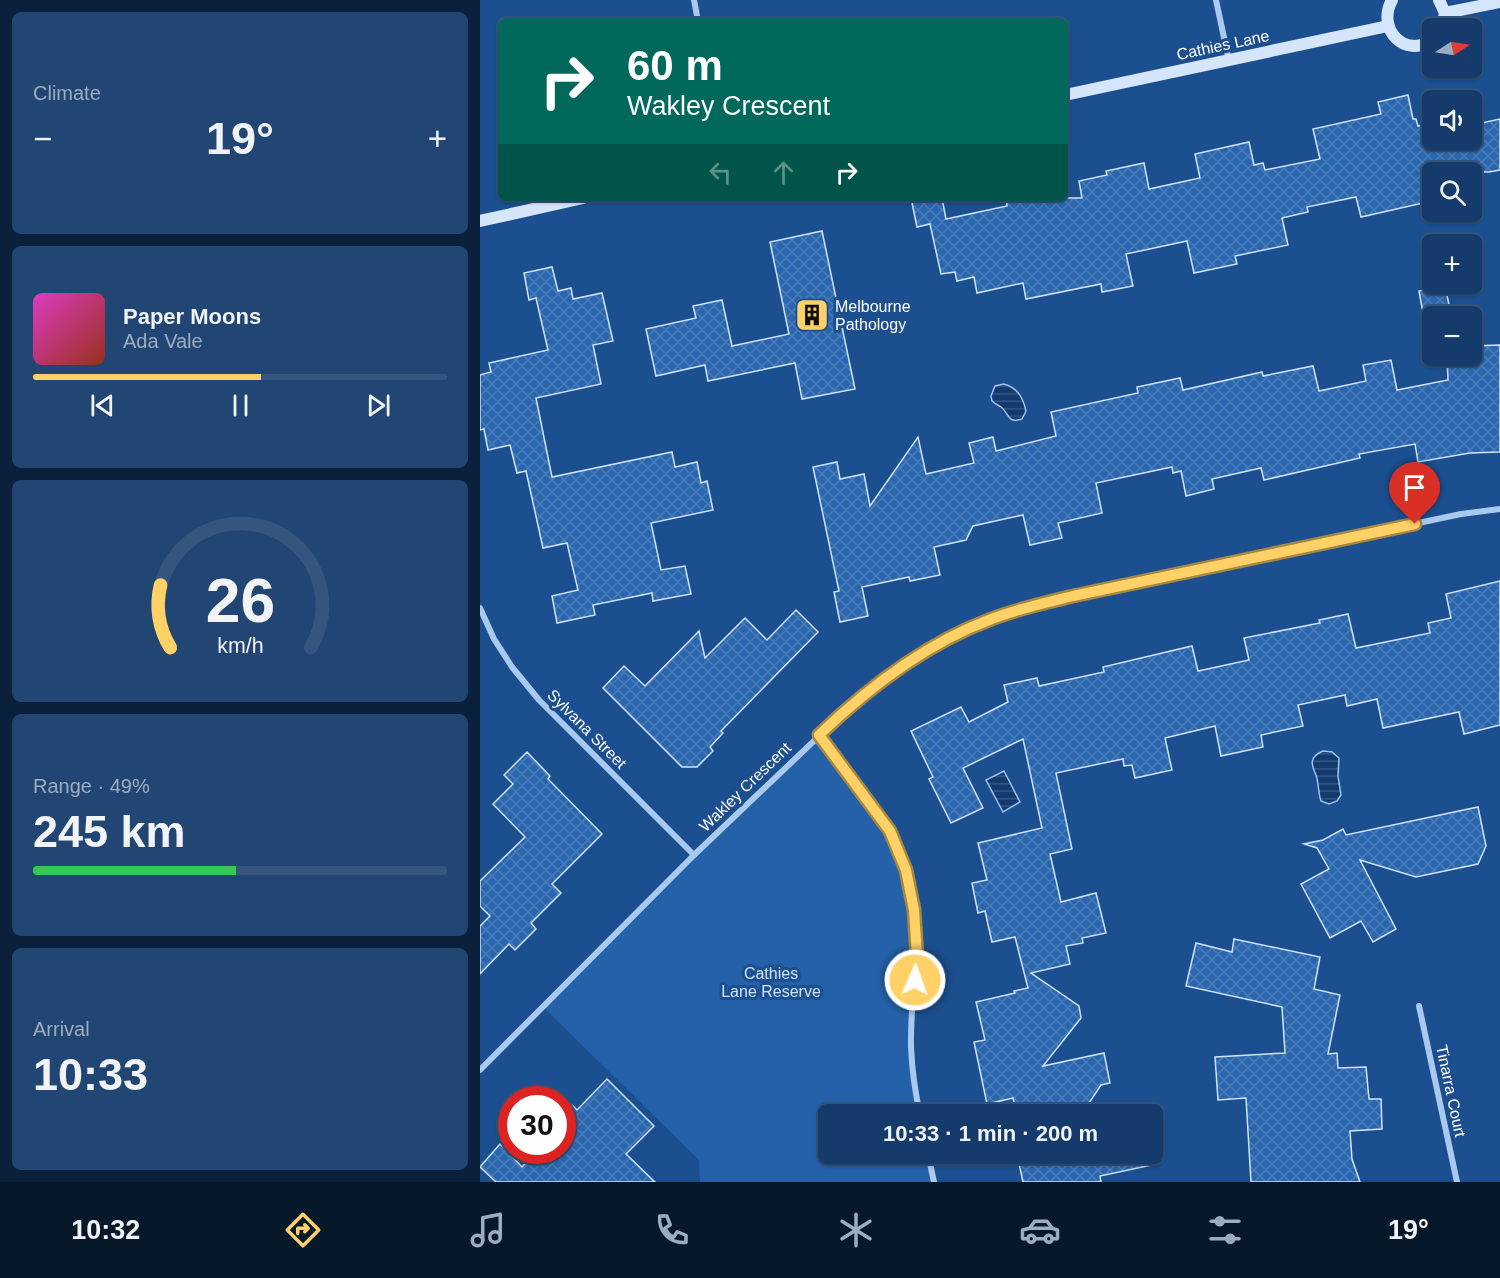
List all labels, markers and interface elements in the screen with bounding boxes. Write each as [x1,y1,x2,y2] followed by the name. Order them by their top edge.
[1422,18,1482,78] north arrow
[1422,18,1482,366] map controls
[1175,27,1271,63] street label: Cathies Lane
[528,42,606,120] icon: right
[627,42,723,89] text: 60 m
[33,82,101,104] text: Climate
[1422,90,1482,150] button: sound
[627,91,830,121] text: Wakley Crescent
[206,113,274,164] text: 19°
[33,120,52,157] text: −
[428,120,447,157] text: +
[704,156,737,189] icon: left
[767,156,800,189] icon: ahead
[830,156,863,189] icon: right
[1422,162,1482,222] button: search
[1422,234,1482,294] button: +
[794,297,830,333] building icon: Melbourne Pathology
[835,298,911,333] place label: Melbourne Pathology
[123,304,261,329] text: Paper Moons
[1422,306,1482,366] button: −
[123,330,203,352] text: Ada Vale
[86,389,119,422] icon: previous
[224,389,257,422] icon: pause
[362,389,395,422] icon: next
[1389,462,1440,524] pin
[1398,471,1431,504] icon: arrive
[205,566,275,635] text: 26
[217,634,263,658] text: km/h
[544,686,630,772] street label: Sylvana Street
[696,739,795,835] street label: Wakley Crescent
[33,775,150,797] text: Range · 49%
[33,806,186,857] text: 245 km
[883,948,947,1012] position arrow
[721,965,821,1000] park label: Cathies Lane Reserve
[33,1018,90,1040] text: Arrival
[1433,1043,1469,1139] street label: Tinarra Court
[33,1049,148,1100] text: 10:33
[498,1086,576,1164] speed limit sign: 30
[883,1121,1098,1146] text: 10:33 · 1 min · 200 m
[282,1209,324,1251] icon: directions
[467,1209,509,1251] icon: music
[651,1209,693,1251] icon: phone
[835,1209,877,1251] icon: climate
[1019,1209,1061,1251] icon: car
[1204,1209,1246,1251] icon: filters
[71,1215,140,1245] text: 10:32
[1388,1215,1429,1245] text: 19°

